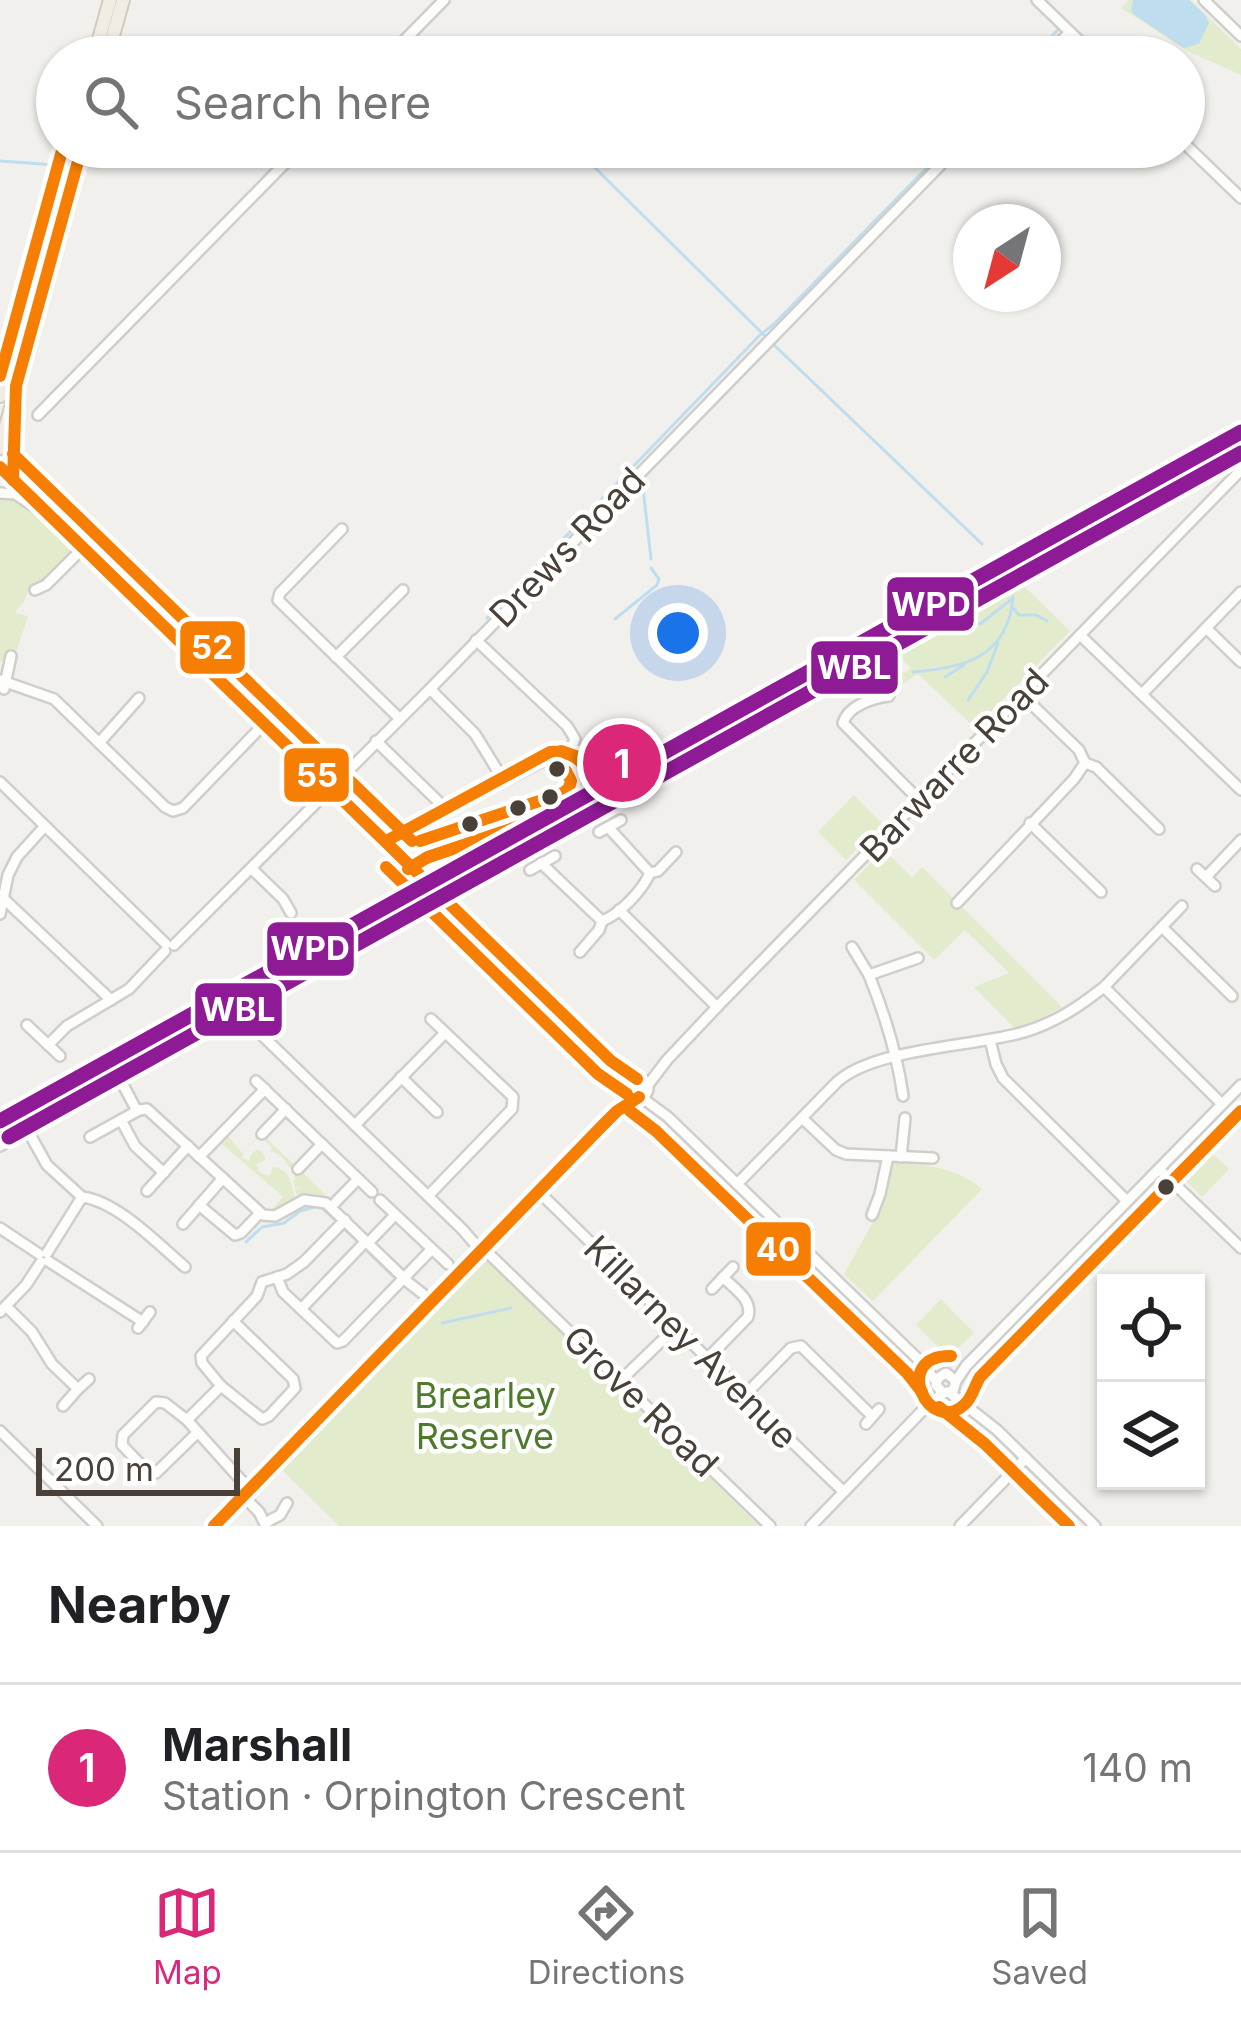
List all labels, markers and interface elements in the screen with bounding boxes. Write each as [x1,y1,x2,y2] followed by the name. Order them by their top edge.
[36,36,1205,168] search box
[78,69,144,135] icon: search
[174,75,431,130] text: Search here
[953,204,1061,312] north arrow
[480,458,654,636] street label: Drews Road
[885,575,976,633] line badge: WPD
[891,584,971,624] text: WPD
[648,603,708,663] your location
[178,619,247,676] line badge: 52
[191,627,233,667] text: 52
[809,639,900,696] line badge: WBL
[817,647,891,687] text: WBL
[851,659,1057,871] street label: Barwarre Road
[583,718,661,808] pin: 1
[282,746,351,804] line badge: 55
[296,755,338,795] text: 55
[546,758,568,780] unlabelled marker
[539,786,561,808] unlabelled marker
[507,797,529,819] unlabelled marker
[459,813,481,835] unlabelled marker
[265,920,356,978] line badge: WPD
[270,928,350,968] text: WPD
[193,981,284,1038] line badge: WBL
[201,989,275,1029] text: WBL
[1155,1176,1177,1198] unlabelled marker
[744,1220,813,1278] line badge: 40
[575,1226,807,1458] street label: Killarney Avenue
[756,1229,800,1269] text: 40
[1097,1274,1205,1490] map controls
[1097,1274,1205,1382] button: locate
[554,1316,728,1486] street label: Grove Road
[414,1373,556,1458] park label: Brearley Reserve
[1097,1382,1205,1490] button: layers
[36,1442,240,1495] scale bar
[54,1449,154,1489] text: 200 m
[48,1574,231,1635] text: Nearby
[162,1717,352,1772] text: Marshall
[79,1744,95,1791] text: 1
[1082,1744,1193,1791] text: 140 m
[162,1772,686,1819] text: Station · Orpington Crescent
[153,1880,222,1992] tab: Map
[528,1880,685,1992] tab: Directions
[991,1880,1088,1992] tab: Saved

